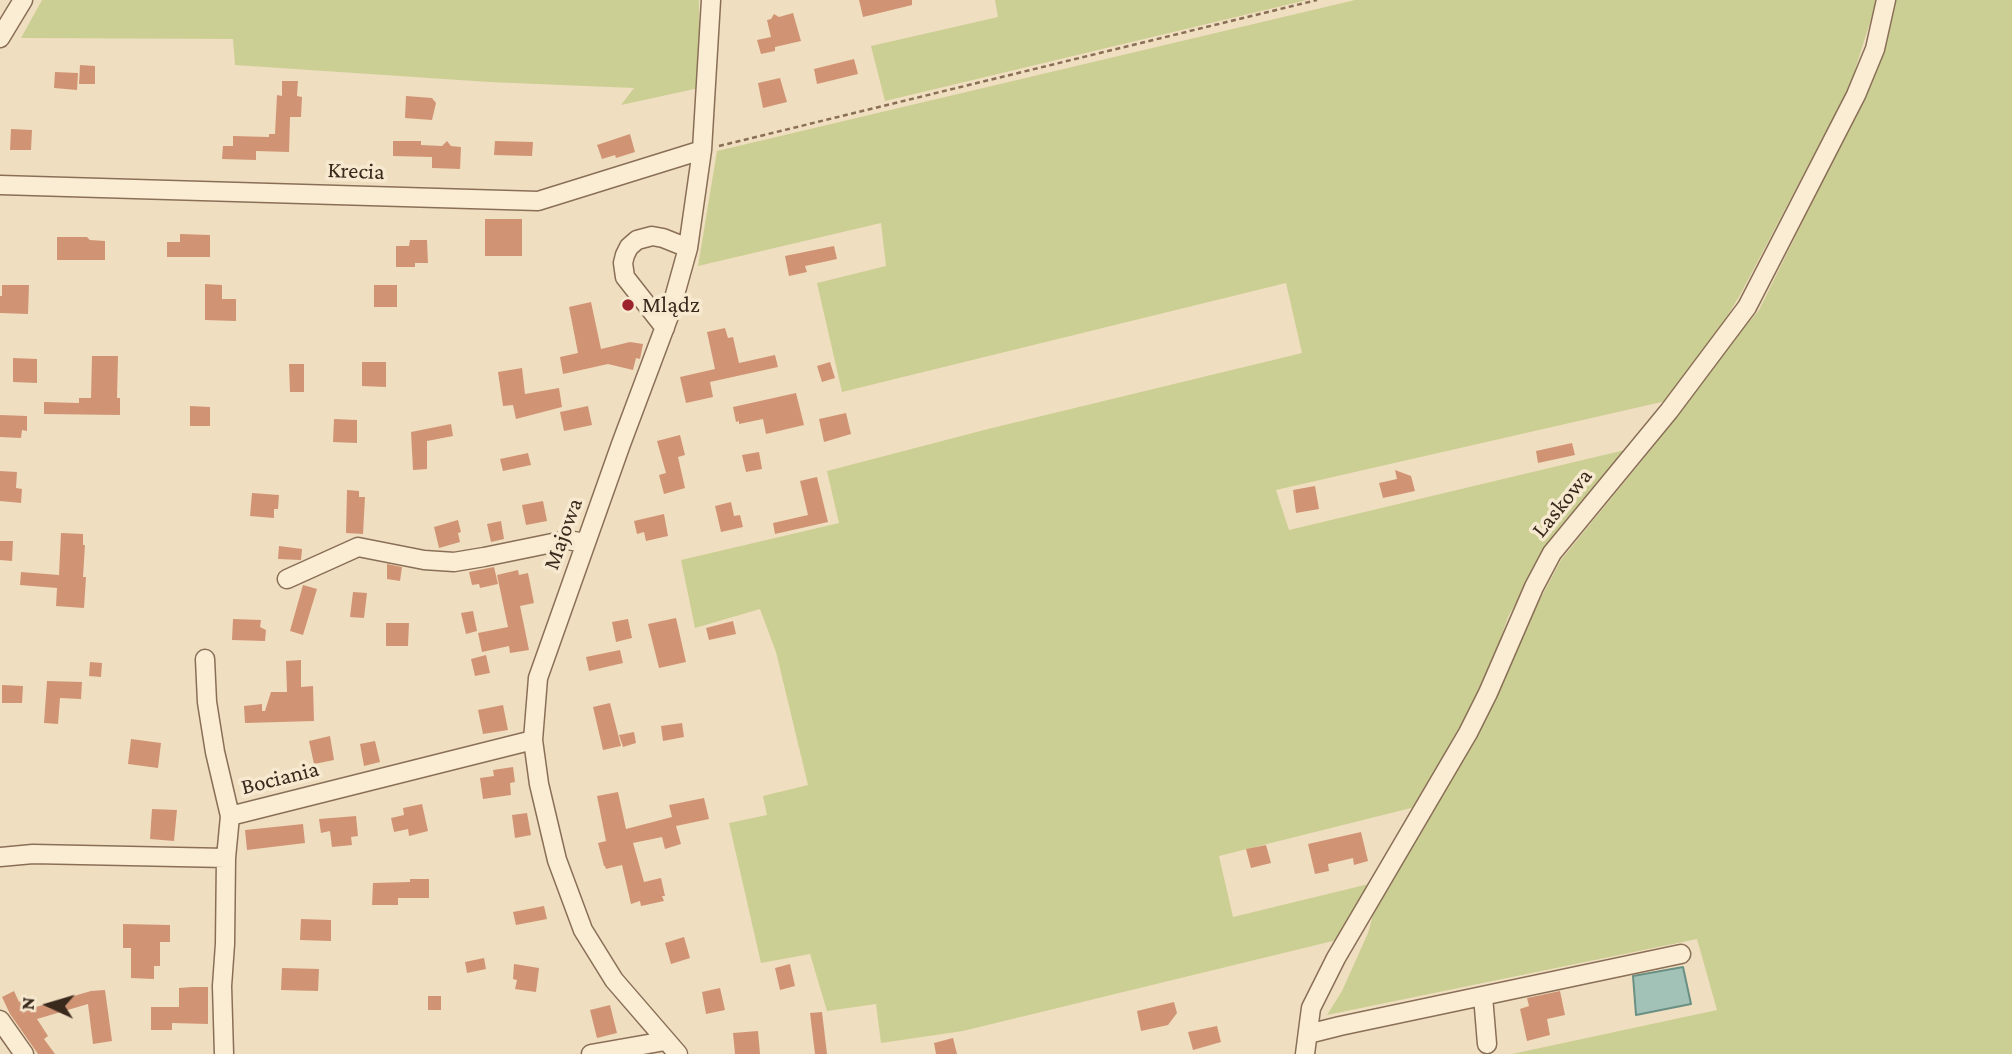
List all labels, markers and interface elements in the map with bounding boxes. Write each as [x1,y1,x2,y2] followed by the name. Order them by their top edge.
[327,156,385,186] street label: Krecia
[642,291,700,319] place label: Mlądz
[620,297,636,313] marker: Mlądz
[1526,463,1598,543] street label: Laskowa
[537,494,589,574] street label: Majowa
[238,755,322,801] street label: Bociania
[14,970,84,1040] north arrow
[17,996,38,1011] text: N

